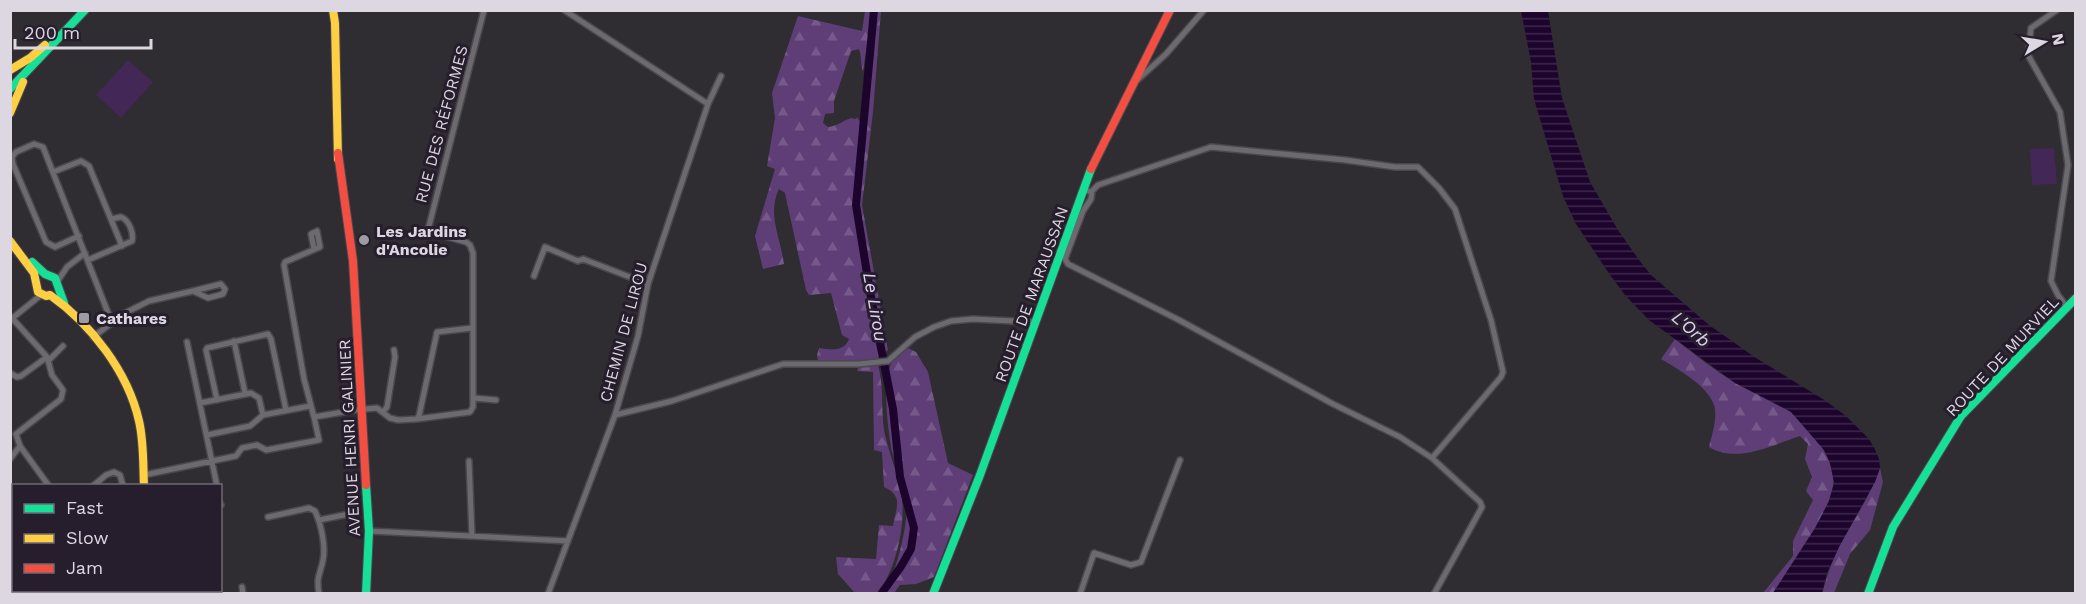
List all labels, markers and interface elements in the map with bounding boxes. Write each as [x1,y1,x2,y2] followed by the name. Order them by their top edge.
[15,12,152,50] scale bar
[2014,12,2074,72] north arrow
[24,22,80,43] text: 200 m
[2048,32,2069,47] text: N
[411,43,472,205] street label: RUE DES RÉFORMES
[991,204,1072,385] street label: ROUTE DE MARAUSSAN
[376,222,467,259] place label: Les Jardins d'Ancolie
[357,233,371,247] marker: Les Jardins d'Ancolie
[596,260,651,404] street label: CHEMIN DE LIROU
[859,271,892,343] water label: Le Lirou
[1942,292,2063,420] street label: ROUTE DE MURVIEL
[1668,306,1715,351] water label: L'Orb
[96,309,167,328] place label: Cathares
[77,311,91,325] marker: Cathares
[335,339,364,537] street label: AVENUE HENRI GALINIER
[12,484,222,592] legend
[66,497,104,518] text: Fast
[66,527,109,548] text: Slow
[66,557,103,578] text: Jam

